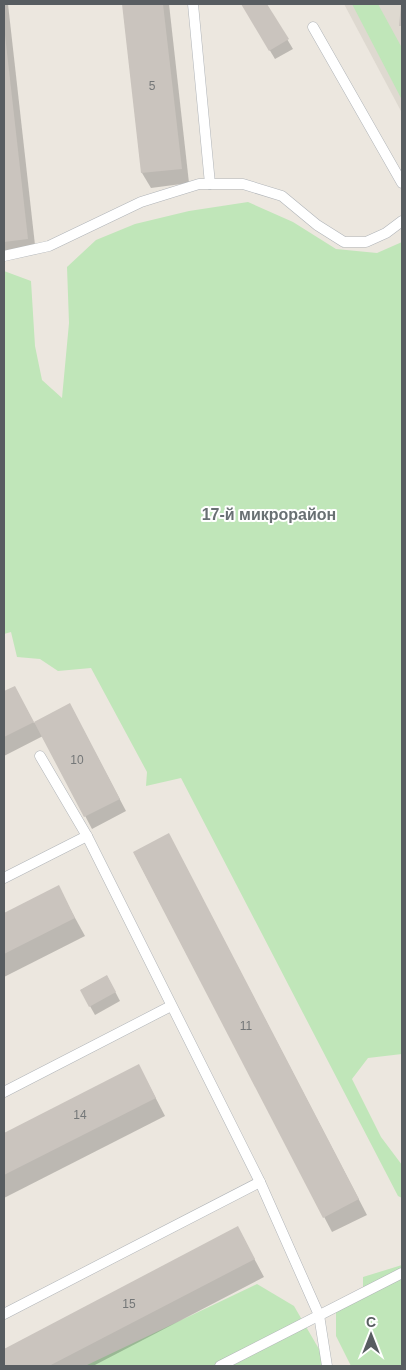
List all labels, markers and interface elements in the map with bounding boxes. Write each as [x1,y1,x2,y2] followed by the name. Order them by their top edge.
[149,79,156,93] house number: 5
[202,506,336,523] district label: 17-й микрорайон
[70,753,84,767] house number: 10
[240,1019,253,1033] house number: 11
[73,1108,87,1122] house number: 14
[122,1297,136,1311] house number: 15
[346,1310,396,1360] north arrow
[366,1314,376,1330] text: С

